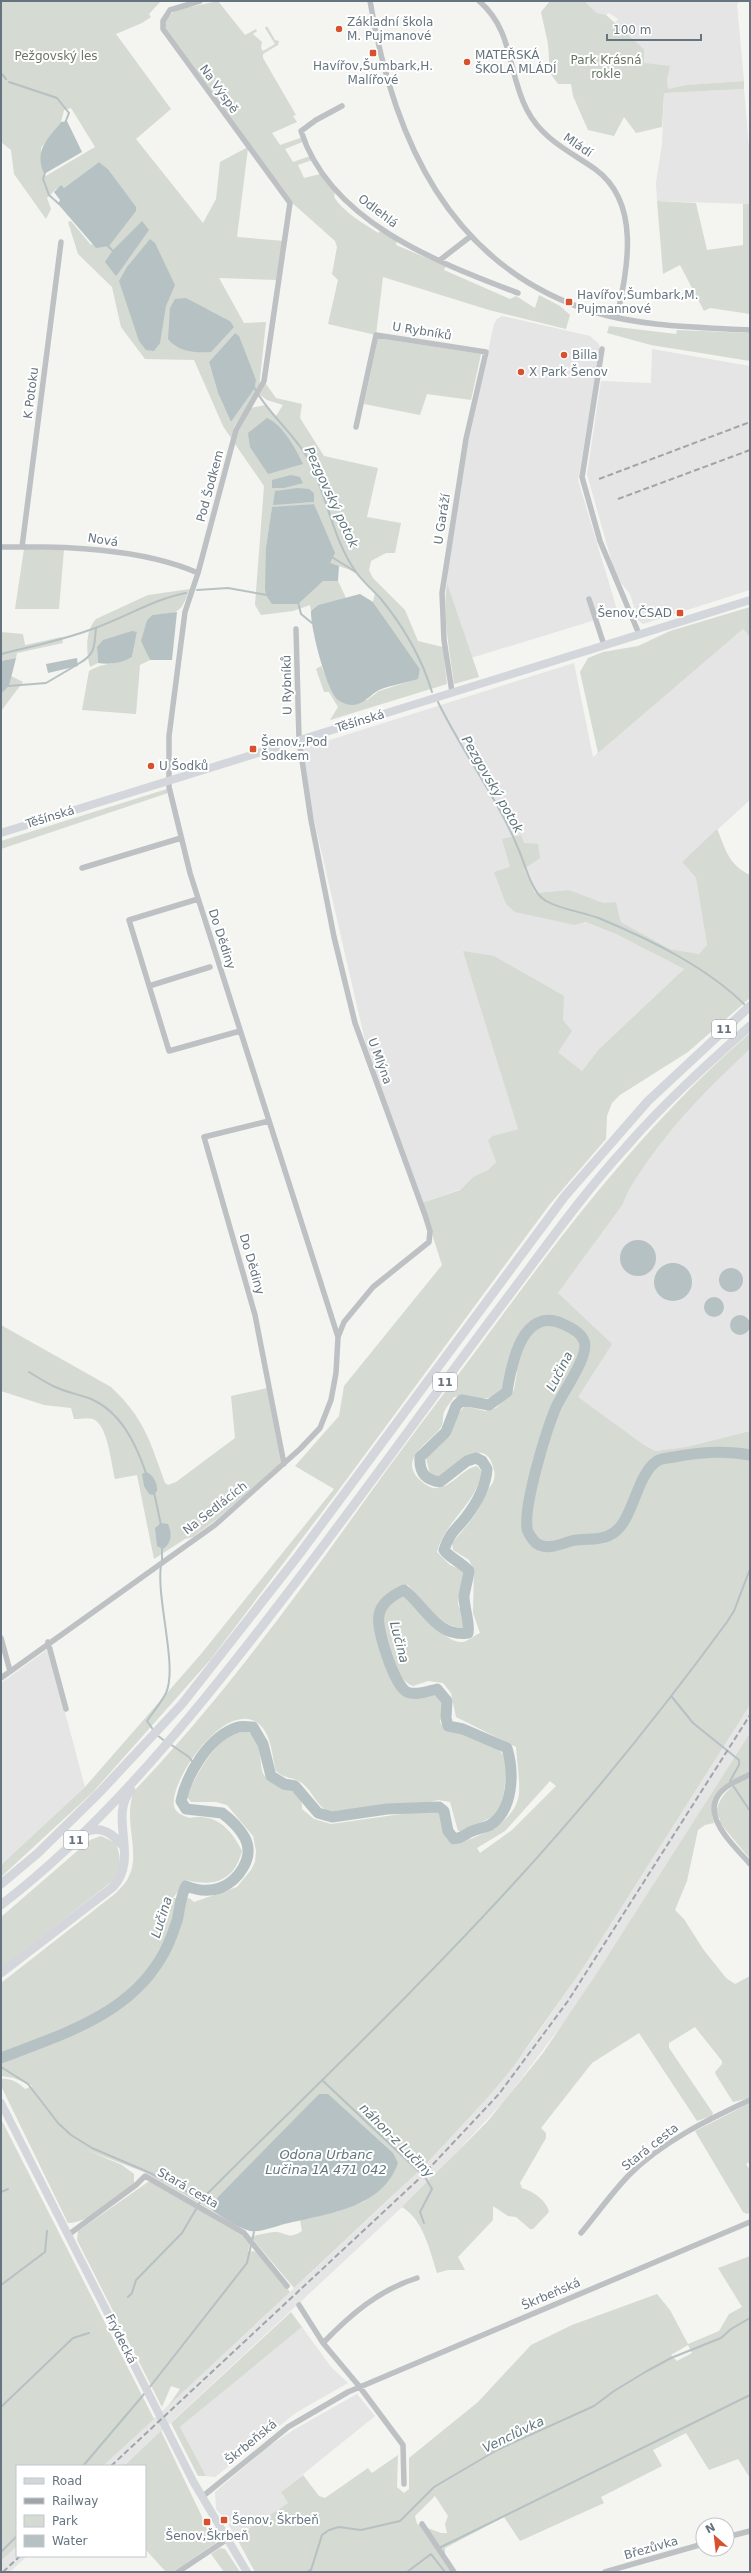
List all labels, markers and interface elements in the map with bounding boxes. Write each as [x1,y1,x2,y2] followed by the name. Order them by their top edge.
[347,15,433,43] place label: Základní škola M. Pujmanové
[607,16,701,42] scale bar
[613,23,651,37] text: 100 m
[334,24,344,34] marker: Základní škola M. Pujmanové
[475,47,557,76] place label: MATEŘSKÁ ŠKOLA MLÁDÍ
[368,48,378,58] marker: Havířov,Šumbark,H. Malířové
[14,49,98,63] park label: Pežgovský les
[570,53,642,81] park label: Park Krásná rokle
[462,57,472,67] marker: MATEŘSKÁ ŠKOLA MLÁDÍ
[313,58,433,87] place label: Havířov,Šumbark,H. Malířové
[197,62,241,116] street label: Na Výspě
[561,130,596,160] street label: Mládí
[355,192,401,230] street label: Odlehlá
[577,287,699,316] place label: Havířov,Šumbark,M. Pujmannové
[564,297,574,307] marker: Havířov,Šumbark,M. Pujmannové
[391,319,453,343] street label: U Rybníků
[572,348,598,362] place label: Billa
[559,350,569,360] marker: Billa
[529,364,608,379] place label: X Park Šenov
[21,366,41,420] street label: K Potoku
[516,367,526,377] marker: X Park Šenov
[302,444,362,550] water label: Pezgovský potok
[193,448,226,523] street label: Pod Šodkem
[431,492,453,545] street label: U Garáží
[87,531,119,549] street label: Nová
[597,605,672,620] place label: Šenov,ČSAD
[675,608,685,618] marker: Šenov,ČSAD
[279,655,295,715] street label: U Rybníků
[333,707,386,735] street label: Těšínská
[459,733,527,836] water label: Pezgovský potok
[261,734,327,763] place label: Šenov,,Pod Šodkem
[248,744,258,754] marker: Šenov,,Pod Šodkem
[159,758,208,773] place label: U Šodků
[146,761,156,771] marker: U Šodků
[23,803,76,831] street label: Těšínská
[206,907,238,971] street label: Do Dědiny
[712,1020,736,1038] road number: 11
[365,1036,395,1086] street label: U Mlýna
[237,1232,267,1296] street label: Do Dědiny
[543,1349,576,1394] water label: Lučina
[433,1373,457,1391] road number: 11
[180,1479,250,1537] street label: Na Sedlácích
[387,1620,412,1665] water label: Lučina
[64,1831,88,1849] road number: 11
[148,1895,175,1940] water label: Lučina
[357,2100,437,2181] water label: náhon-z Lučiny
[619,2121,681,2173] street label: Stará cesta
[265,2147,387,2177] water label: Odona Urbanc Lučina 1A 471 042
[155,2165,221,2211] street label: Stará cesta
[519,2274,582,2313] street label: Škrbeňská
[103,2312,139,2366] street label: Frýdecká
[480,2413,546,2456] water label: Venclůvka
[222,2416,280,2467] street label: Škrbeňská
[16,2465,146,2557] legend
[52,2474,82,2488] text: Road
[52,2494,98,2508] text: Railway
[232,2512,319,2527] place label: Šenov, Škrbeň
[52,2514,78,2528] text: Park
[219,2515,229,2525] marker: Šenov, Škrbeň
[202,2517,212,2527] marker: Šenov,Škrbeň
[695,2517,735,2557] north arrow
[703,2521,718,2537] text: N
[166,2528,248,2543] place label: Šenov,Škrbeň
[52,2534,88,2548] text: Water
[622,2534,680,2562] street label: Březůvka

